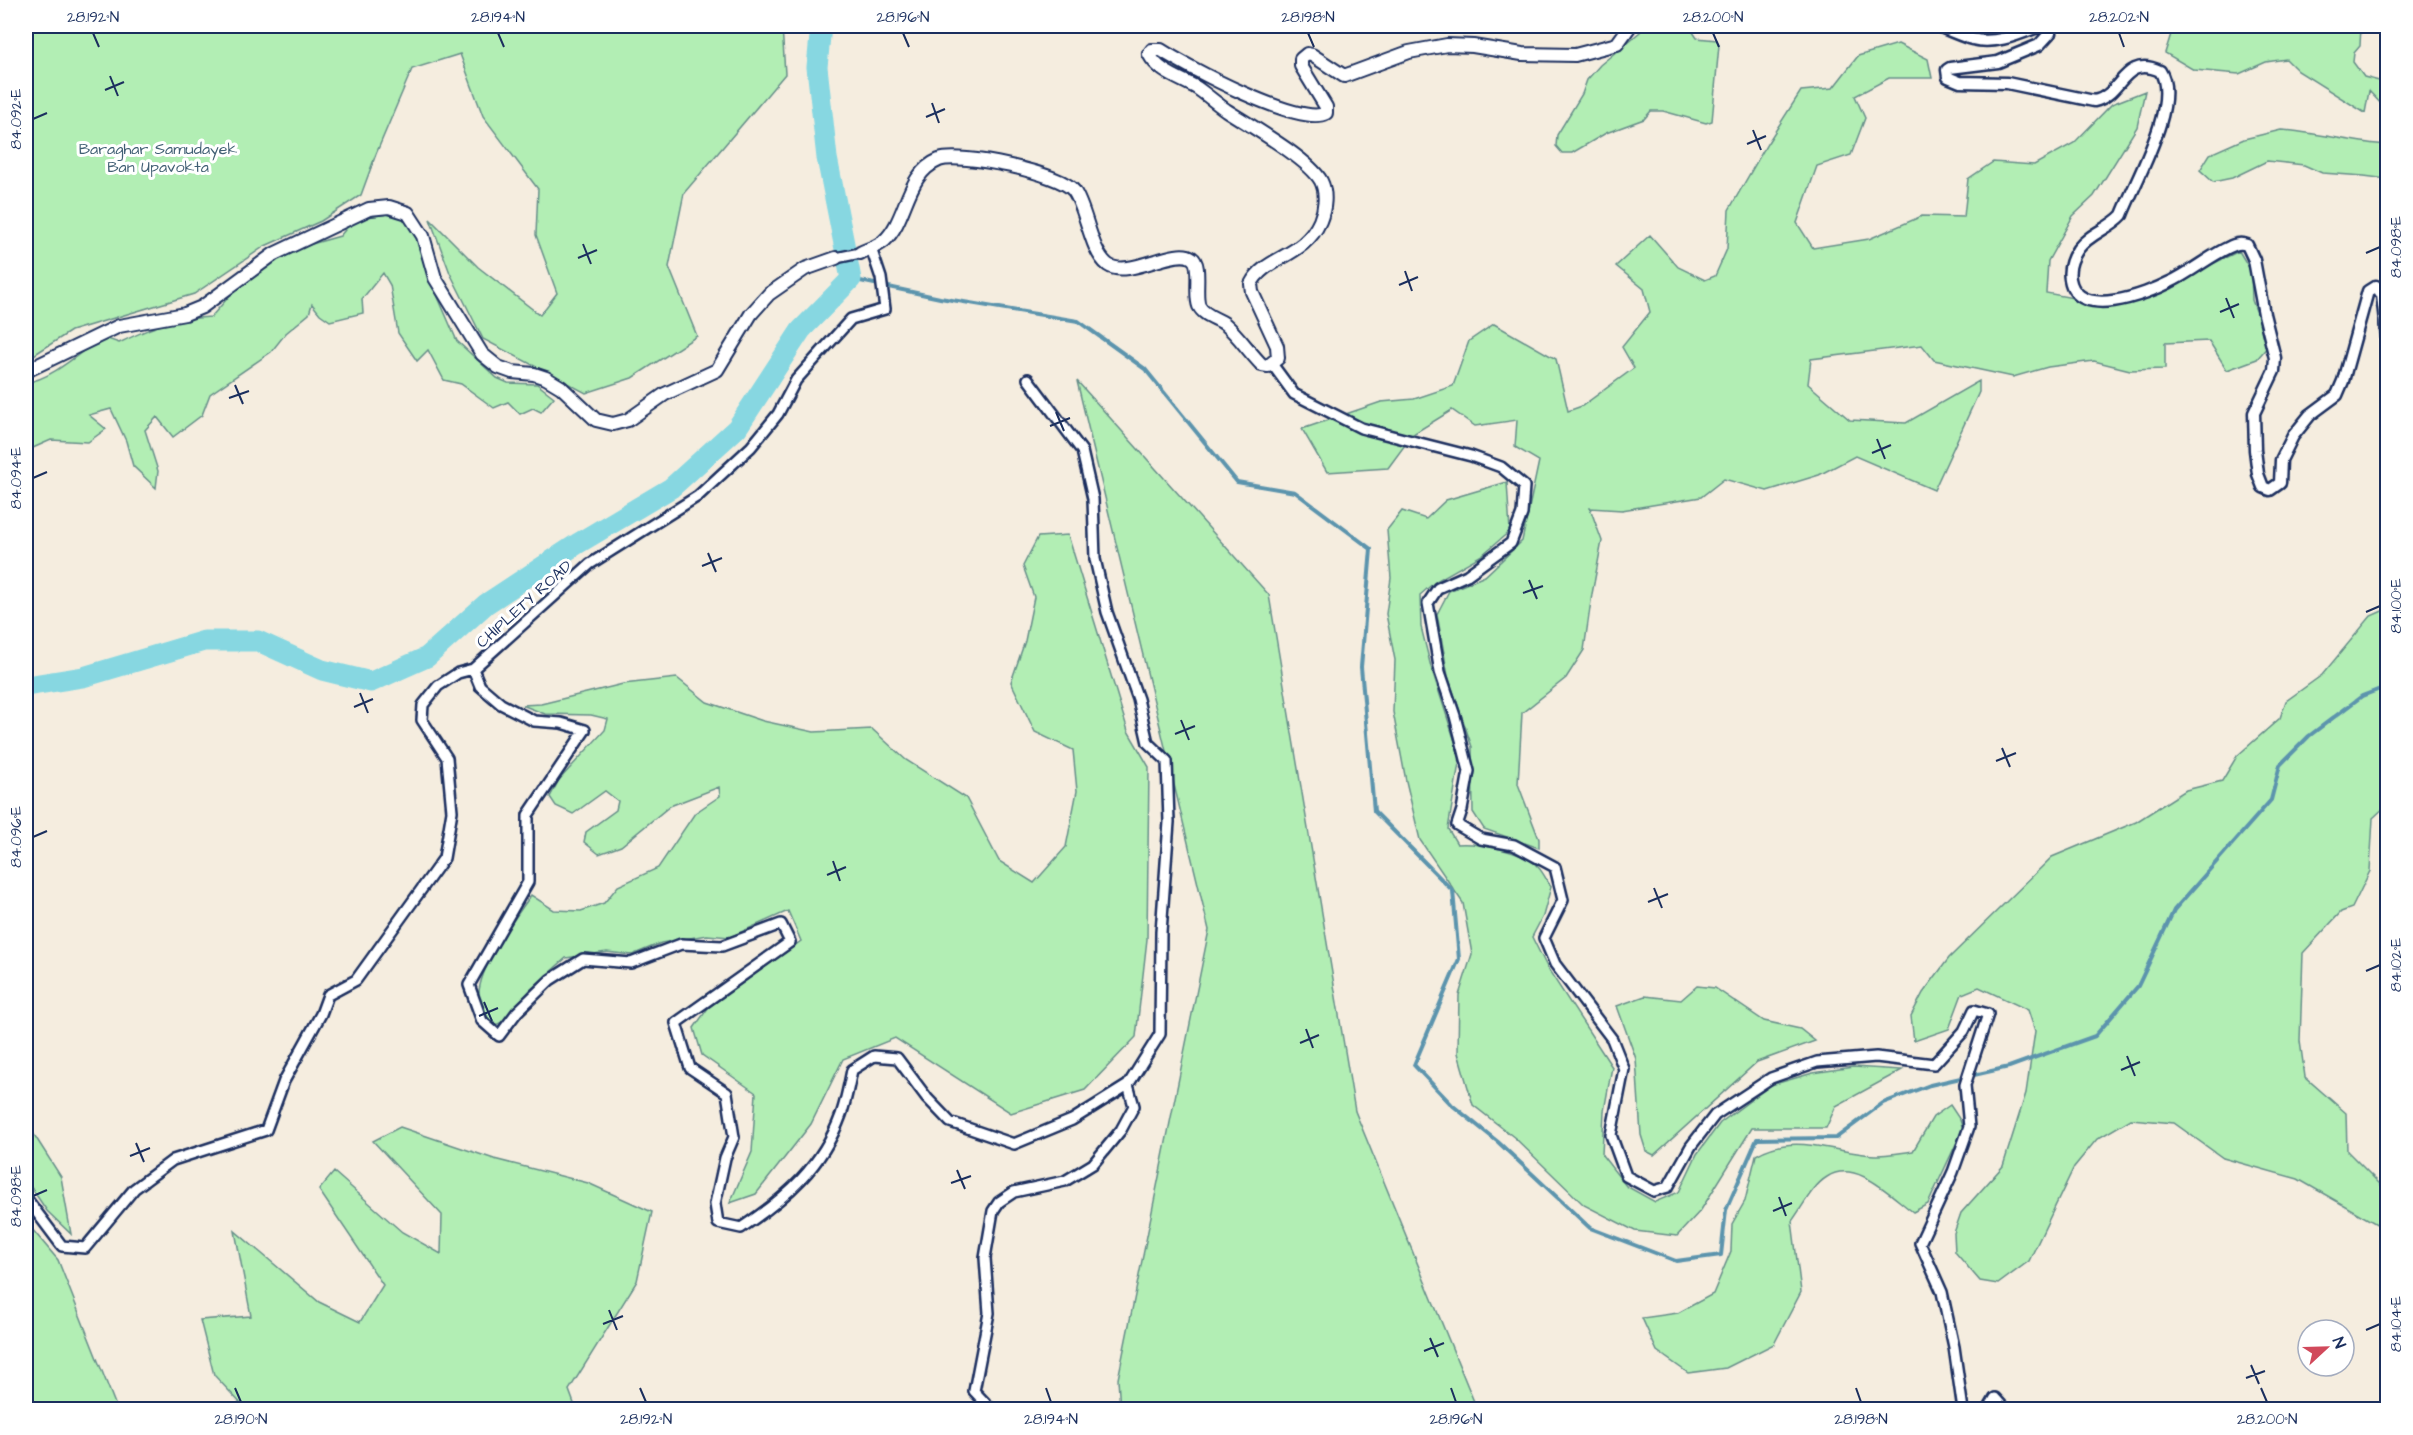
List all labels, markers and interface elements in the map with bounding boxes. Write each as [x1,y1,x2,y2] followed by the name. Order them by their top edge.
[67,7,119,28] text: 28.192°N
[471,7,525,28] text: 28.194°N
[877,7,929,28] text: 28.196°N
[1281,7,1335,28] text: 28.198°N
[1683,7,1743,28] text: 28.200°N
[2089,7,2149,28] text: 28.202°N
[6,88,27,149] text: 84.092°E
[79,138,237,178] park label: Baraghar Samudayek Ban Upavokta
[2386,216,2407,278] text: 84.098°E
[6,447,27,509] text: 84.094°E
[471,555,577,653] street label: CHIPLETY ROAD
[2386,578,2407,634] text: 84.100°E
[6,806,27,868] text: 84.096°E
[2386,938,2407,992] text: 84.102°E
[6,1165,27,1227] text: 84.098°E
[2386,1296,2407,1352] text: 84.104°E
[2296,1318,2356,1378] north arrow
[2327,1334,2351,1352] text: N
[214,1409,268,1430] text: 28.190°N
[620,1409,672,1430] text: 28.192°N
[1024,1409,1078,1430] text: 28.194°N
[1430,1409,1482,1430] text: 28.196°N
[1834,1409,1888,1430] text: 28.198°N
[2237,1409,2297,1430] text: 28.200°N

